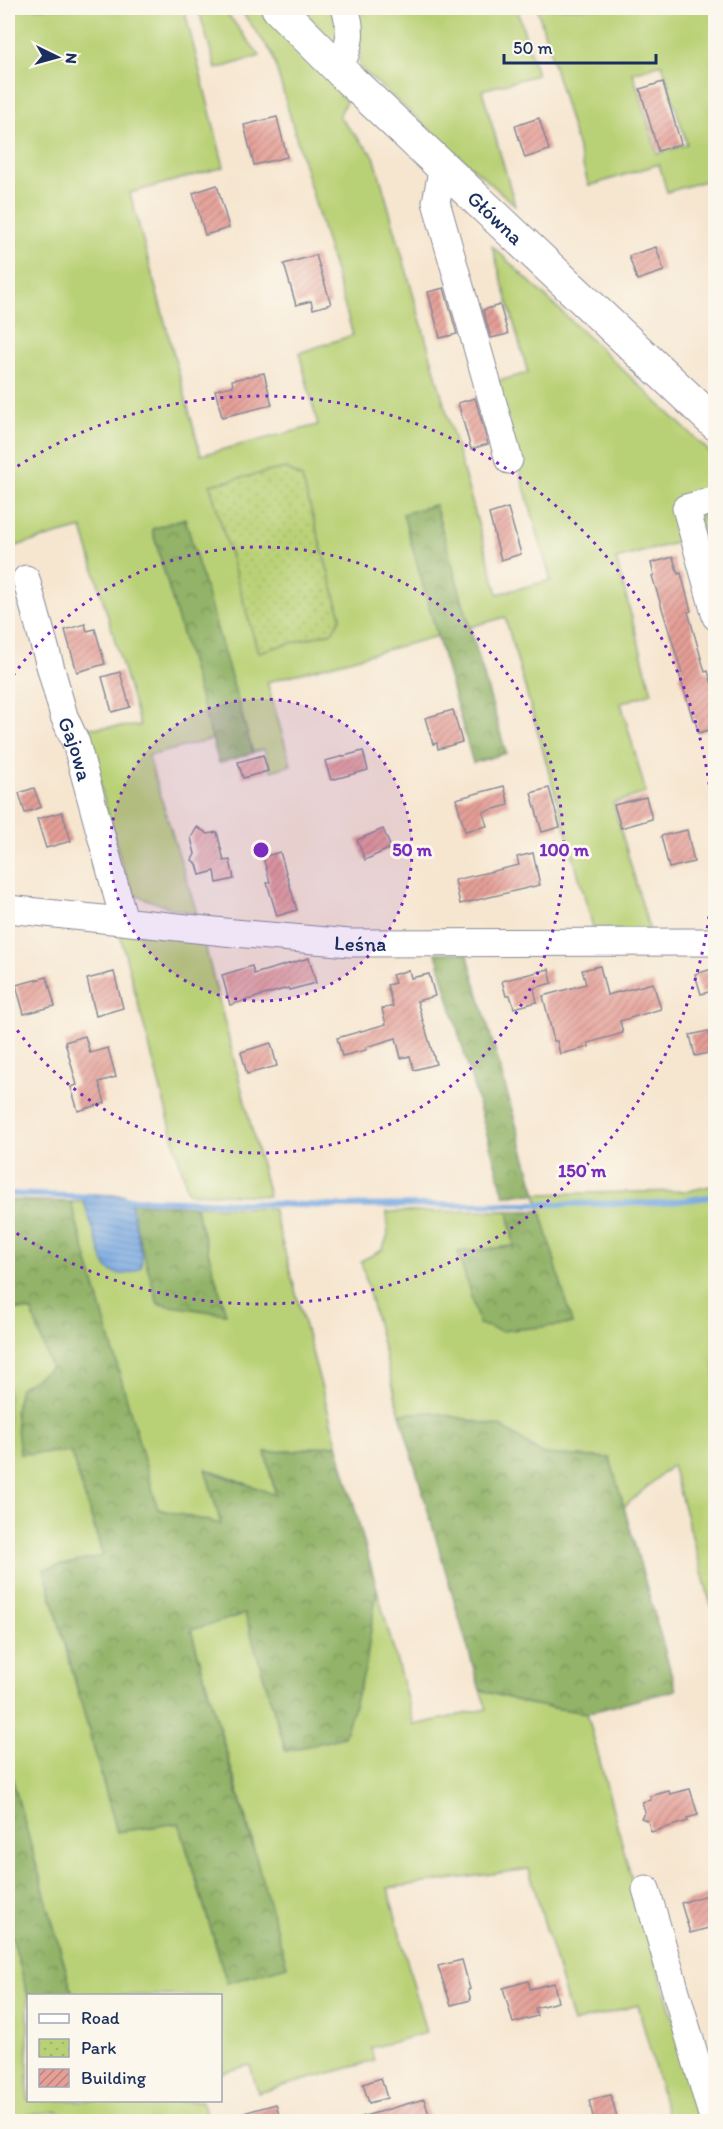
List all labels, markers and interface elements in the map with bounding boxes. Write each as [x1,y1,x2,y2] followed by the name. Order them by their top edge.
[27,27,87,87] north arrow
[504,27,656,65] scale bar
[513,37,553,59] text: 50 m
[62,52,81,64] text: N
[463,185,529,249] street label: Główna
[53,712,98,784] street label: Gajowa
[392,839,433,861] text: 50 m
[539,839,590,861] text: 100 m
[251,840,271,860] centre of rings
[333,929,386,956] street label: Leśna
[558,1160,607,1182] text: 150 m
[27,1994,222,2102] legend
[81,2007,120,2029] text: Road
[81,2037,116,2059] text: Park
[81,2067,147,2089] text: Building

